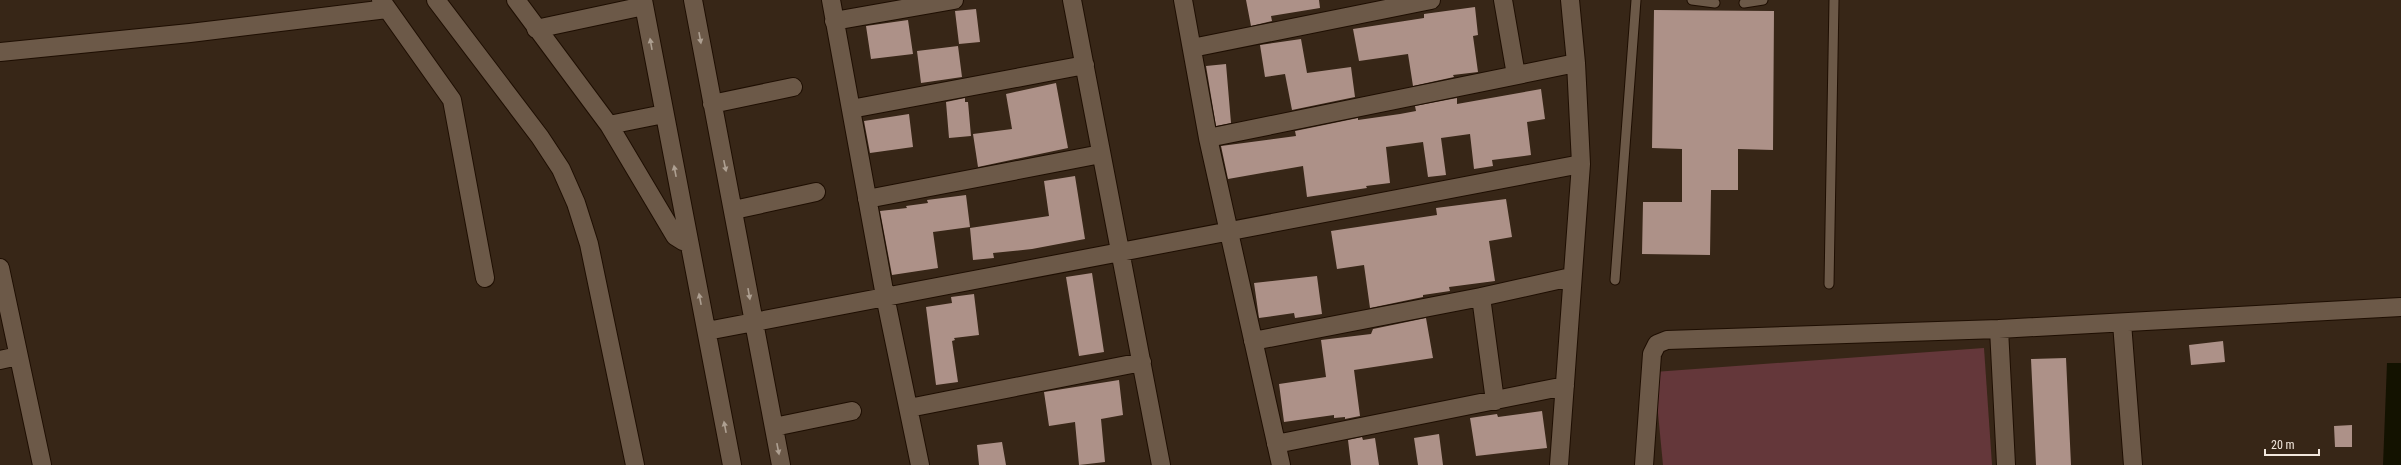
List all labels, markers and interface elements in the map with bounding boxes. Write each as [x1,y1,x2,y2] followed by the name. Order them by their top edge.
[697,32,703,44] one-way arrow
[648,38,654,50] one-way arrow
[722,160,728,172] one-way arrow
[672,165,678,178] one-way arrow
[746,288,752,300] one-way arrow
[697,293,703,305] one-way arrow
[722,421,728,433] one-way arrow
[2265,431,2319,457] scale bar
[2271,438,2295,452] text: 20 m
[776,443,782,455] one-way arrow

